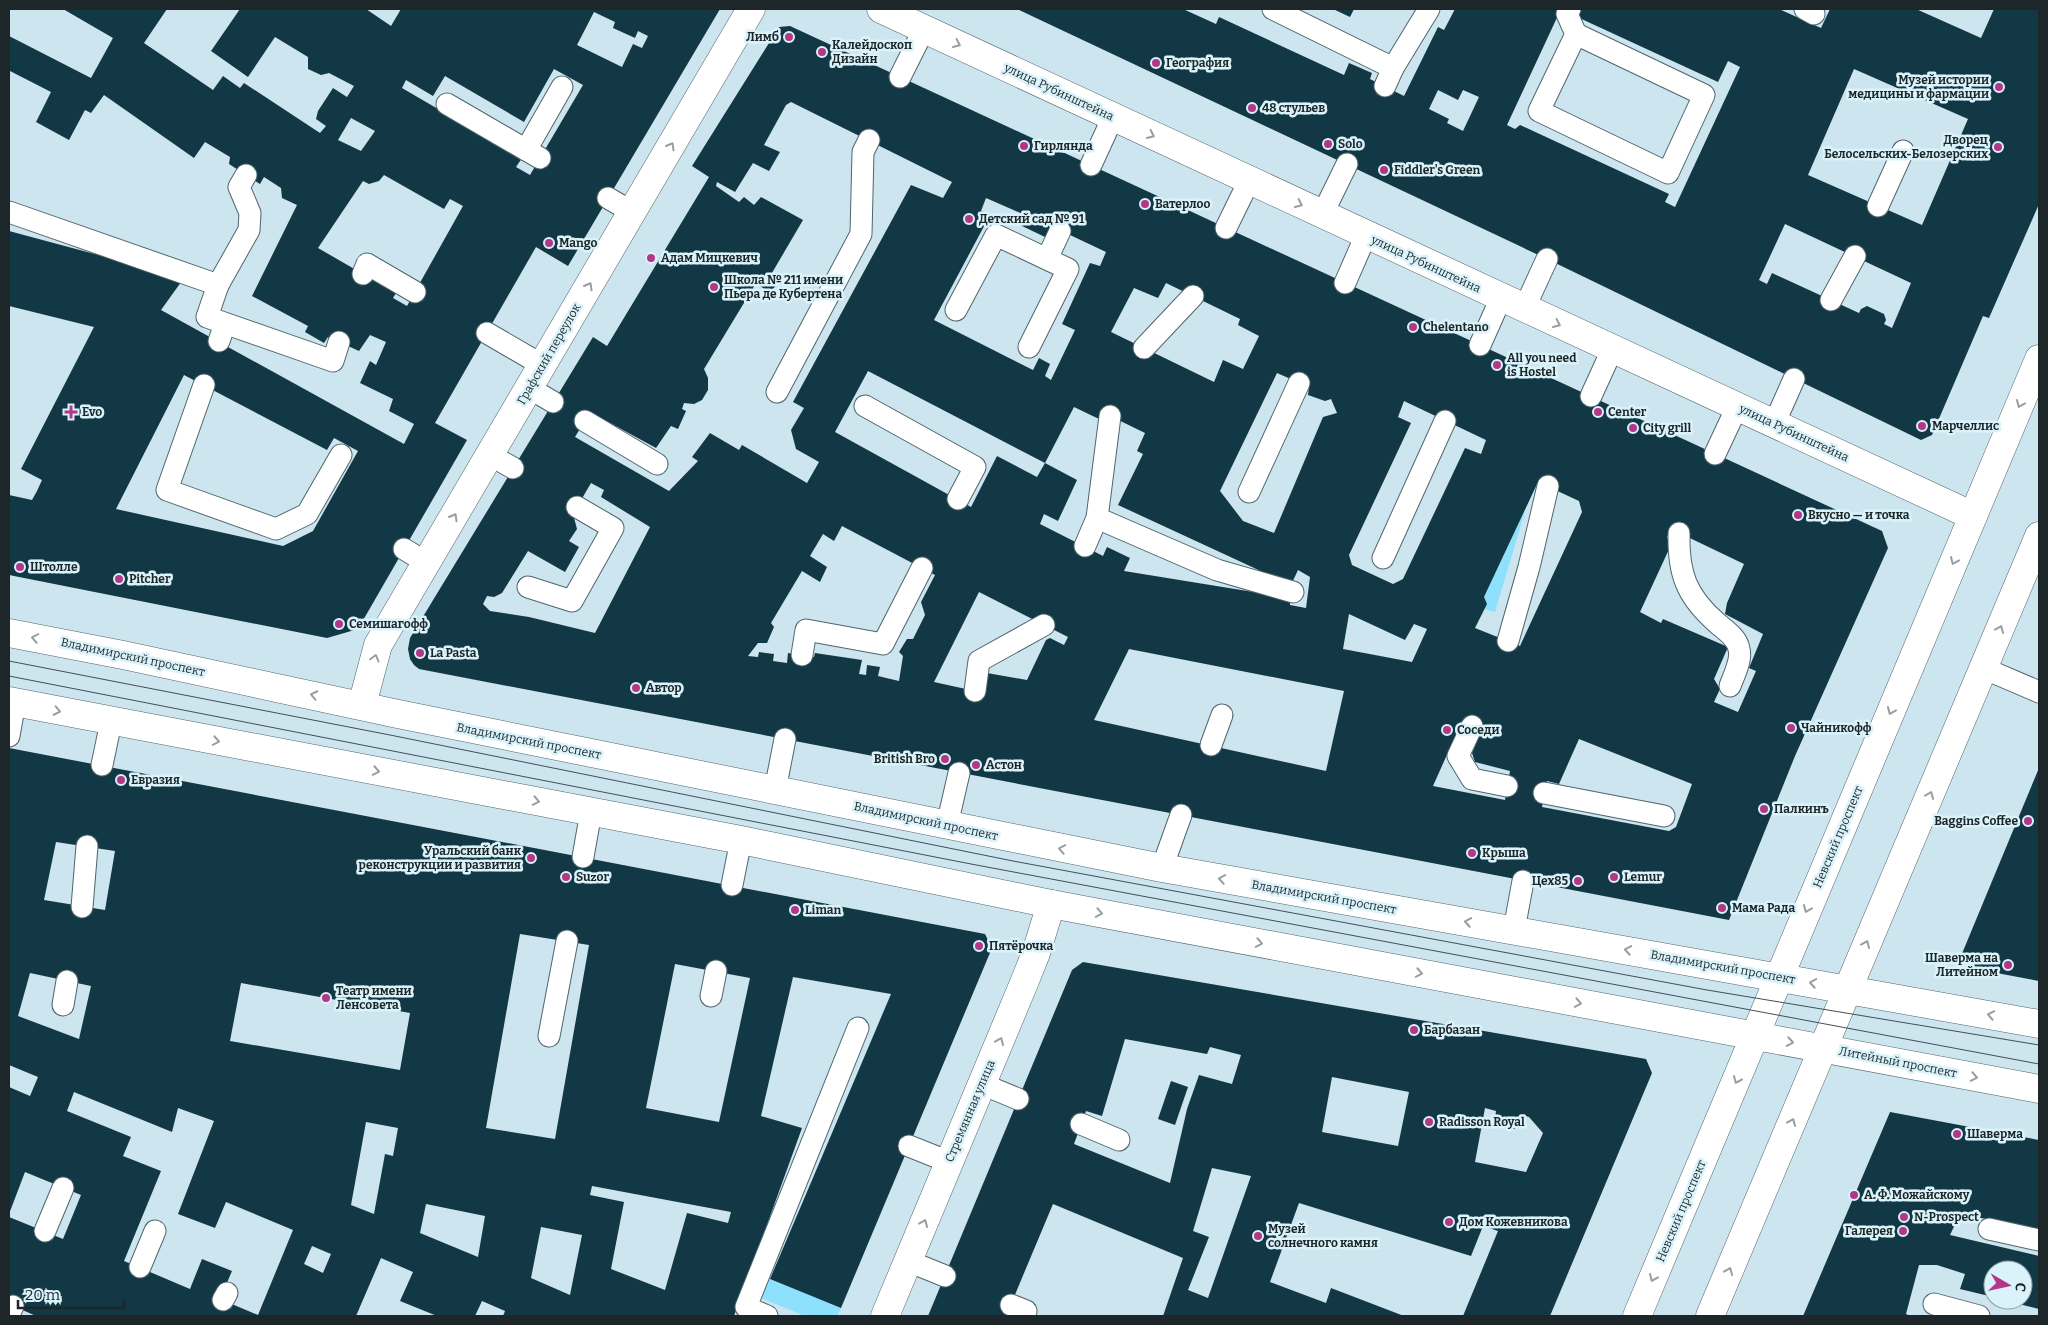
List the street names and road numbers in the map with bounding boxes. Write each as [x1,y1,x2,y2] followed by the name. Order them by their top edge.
[1001,60,1116,124] street label: улица Рубинштейна
[1368,232,1483,296] street label: улица Рубинштейна
[514,301,584,407] street label: Графский переулок
[1736,401,1851,465] street label: улица Рубинштейна
[60,635,206,679] street label: Владимирский проспект
[456,720,602,762] street label: Владимирский проспект
[1810,784,1866,890] street label: Невский проспект
[853,799,999,843] street label: Владимирский проспект
[1250,877,1398,917] street label: Владимирский проспект
[1649,947,1797,987] street label: Владимирский проспект
[1838,1044,1958,1080] street label: Литейный проспект
[942,1057,998,1164] street label: Стремянная улица
[1653,1158,1709,1264] street label: Невский проспект

